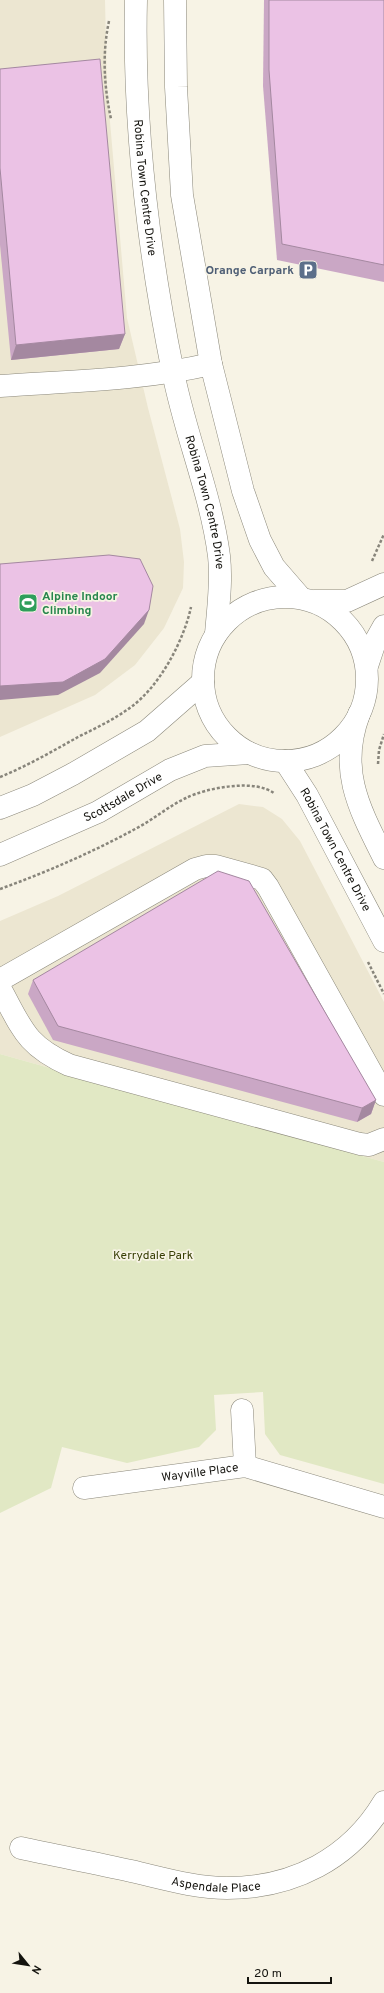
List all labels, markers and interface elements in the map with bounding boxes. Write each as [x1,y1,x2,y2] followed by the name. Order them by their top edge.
[129,119,160,257] street label: Robina Town Centre Drive
[297,259,319,281] parking icon: Orange Carpark
[205,263,294,279] place label: Orange Carpark
[180,434,227,570] street label: Robina Town Centre Drive
[42,589,117,619] place label: Alpine Indoor Climbing
[17,592,39,614] sports icon: Alpine Indoor Climbing
[81,769,166,826] street label: Scottsdale Drive
[295,785,374,914] street label: Robina Town Centre Drive
[113,1248,193,1264] park label: Kerrydale Park
[161,1460,239,1486] street label: Wayville Place
[170,1874,262,1897] street label: Aspendale Place
[8,1945,48,1985] north arrow
[248,1959,331,1985] scale bar
[28,1963,44,1976] text: N
[254,1966,282,1982] text: 20 m

